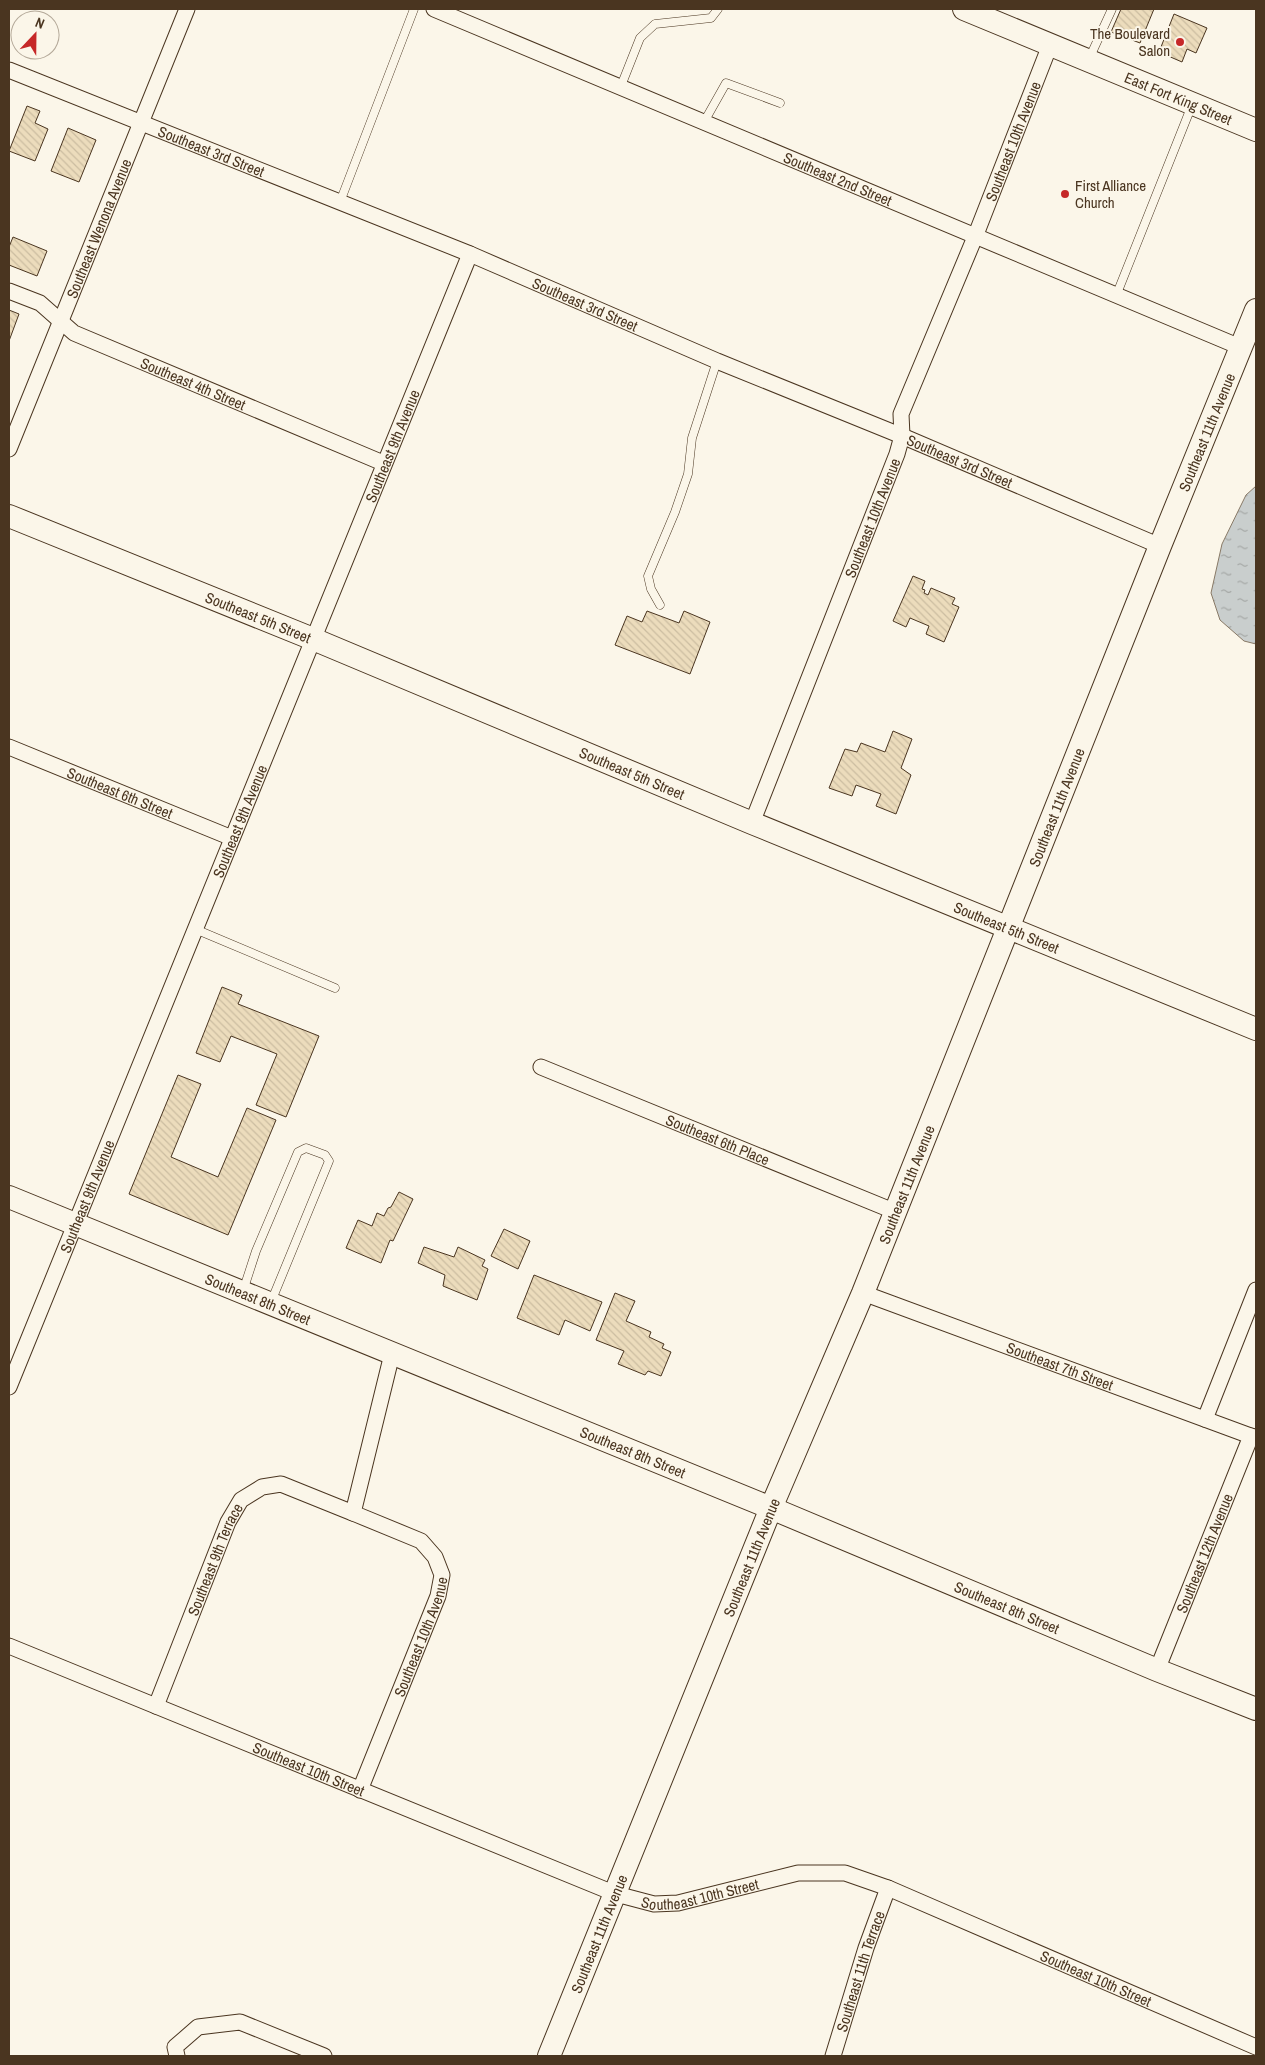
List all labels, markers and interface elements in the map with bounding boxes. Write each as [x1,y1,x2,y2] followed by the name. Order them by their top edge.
[10,10,60,60] north arrow
[33,13,47,33] text: N
[1090,23,1170,61] place label: The Boulevard Salon
[1174,36,1186,48] marker: The Boulevard Salon
[1121,66,1236,130] street label: East Fort King Street
[980,78,1045,204] street label: Southeast 10th Avenue
[155,120,268,182] street label: Southeast 3rd Street
[781,146,896,211] street label: Southeast 2nd Street
[61,155,136,301] street label: Southeast Wenona Avenue
[1075,175,1146,213] place label: First Alliance Church
[1059,188,1071,200] marker: First Alliance Church
[529,272,642,336] street label: Southeast 3rd Street
[137,352,250,415] street label: Southeast 4th Street
[1173,370,1240,494] street label: Southeast 11th Avenue
[360,386,424,506] street label: Southeast 9th Avenue
[904,429,1016,493] street label: Southeast 3rd Street
[839,455,905,581] street label: Southeast 10th Avenue
[202,586,315,648] street label: Southeast 5th Street
[576,741,689,804] street label: Southeast 5th Street
[1023,744,1089,870] street label: Southeast 11th Avenue
[64,761,177,823] street label: Southeast 6th Street
[207,761,272,881] street label: Southeast 9th Avenue
[951,896,1063,958] street label: Southeast 5th Street
[663,1109,773,1170] street label: Southeast 6th Place
[873,1122,939,1247] street label: Southeast 11th Avenue
[54,1136,119,1256] street label: Southeast 9th Avenue
[202,1268,315,1330] street label: Southeast 8th Street
[1004,1336,1117,1395] street label: Southeast 7th Street
[577,1421,689,1483] street label: Southeast 8th Street
[1171,1490,1237,1616] street label: Southeast 12th Avenue
[718,1495,785,1620] street label: Southeast 11th Avenue
[182,1499,248,1619] street label: Southeast 9th Terrace
[388,1575,452,1700] street label: Southeast 10th Avenue
[951,1576,1063,1639] street label: Southeast 8th Street
[250,1736,369,1801] street label: Southeast 10th Street
[565,1871,632,1996] street label: Southeast 11th Avenue
[639,1873,761,1915] street label: Southeast 10th Street
[831,1907,889,2034] street label: Southeast 11th Terrace
[1037,1945,1156,2011] street label: Southeast 10th Street

